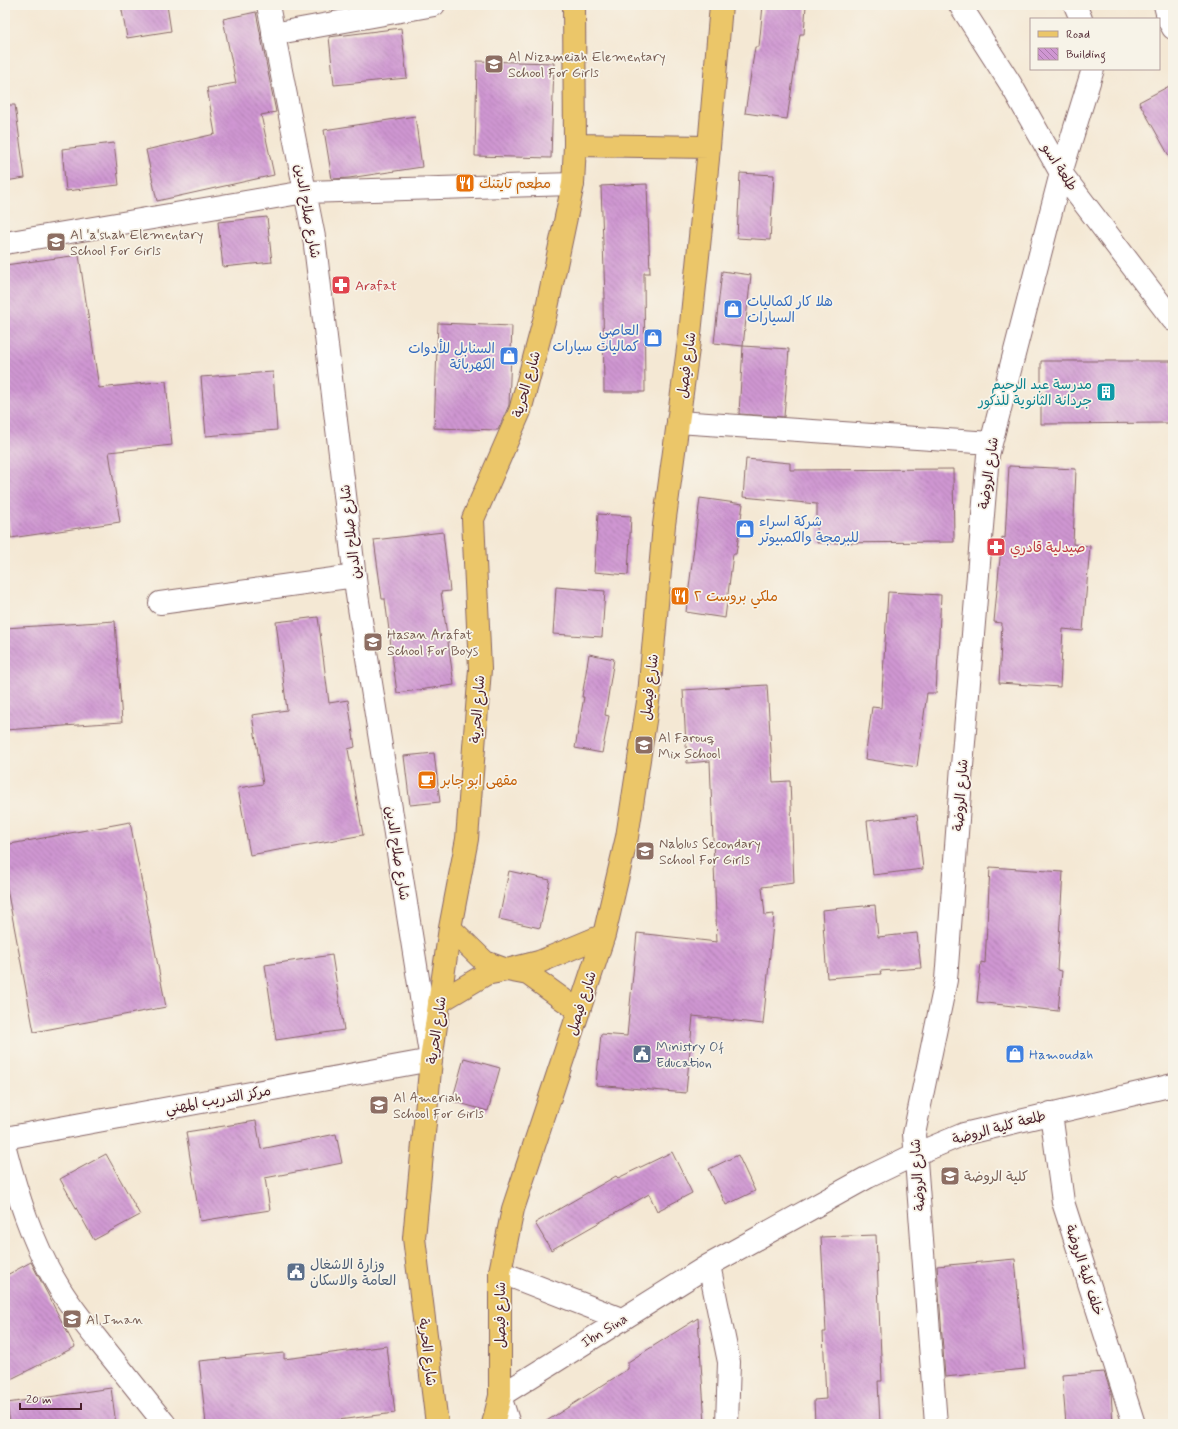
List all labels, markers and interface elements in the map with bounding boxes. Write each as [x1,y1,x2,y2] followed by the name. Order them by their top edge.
[1030,18,1160,70] legend
[1066,27,1090,43] text: Road
[1066,47,1106,64] text: Building
[508,48,666,82] place label: Al Nizameiah Elementary School For Girls
[483,53,505,75] school or university icon: Al Nizameiah Elementary School For Girls
[1037,140,1081,195] street label: طلعة اسو
[290,163,324,260] street label: شارع صلاح الدين
[454,172,476,194] restaurant icon: مطعم تايتنك
[479,175,551,194] place label: مطعم تايتنك
[70,226,203,260] place label: Al 'a'shah Elementary School For Girls
[45,231,67,253] school or university icon: Al 'a'shah Elementary School For Girls
[330,274,352,296] pharmacy icon: Arafat
[355,277,397,295] place label: Arafat
[747,293,833,327] place label: هلا كار لكماليات السيارات
[722,298,744,320] shop icon: هلا كار لكماليات السيارات
[552,322,639,356] place label: العاصي كماليات سيارات
[642,327,664,349] shop icon: العاصي كماليات سيارات
[673,331,701,399] street label: شارع فيصل
[408,339,495,374] place label: السنابل للأدوات الكهربائة
[498,345,520,367] shop icon: السنابل للأدوات الكهربائة
[509,349,545,420] street label: شارع الحرية
[977,376,1092,410] place label: مدرسة عبد الرحيم جردانة الثانوية للذكور
[1095,381,1117,403] building icon: مدرسة عبد الرحيم جردانة الثانوية للذكور
[975,436,1003,510] street label: شارع الروضة
[336,483,366,580] street label: شارع صلاح الدين
[758,513,859,547] place label: شركة اسراء للبرمجة والكمبيوتر
[734,518,756,540] shop icon: شركة اسراء للبرمجة والكمبيوتر
[985,536,1007,558] pharmacy icon: صيدلية قادري
[1010,539,1085,558] place label: صيدلية قادري
[669,585,691,607] restaurant icon: ملكي بروست ٢
[694,588,778,609] place label: ملكي بروست ٢
[387,626,479,660] place label: Hasan Arafat School For Boys
[362,631,384,653] school or university icon: Hasan Arafat School For Boys
[637,653,663,721] street label: شارع فيصل
[467,674,489,744] street label: شارع الحرية
[658,729,721,763] place label: Al Farouq Mix School
[633,734,655,756] school or university icon: Al Farouq Mix School
[949,758,973,832] street label: شارع الروضة
[416,769,438,791] cafe icon: مقهى ابو جابر
[440,772,518,790] place label: مقهى ابو جابر
[381,805,413,902] street label: شارع صلاح الدين
[659,835,761,869] place label: Nablus Secondary School For Girls
[634,840,656,862] school or university icon: Nablus Secondary School For Girls
[563,969,601,1038] street label: شارع فيصل
[423,995,451,1065] street label: شارع الحرية
[656,1038,724,1072] place label: Ministry Of Education
[631,1043,653,1065] public building icon: Ministry Of Education
[1004,1043,1026,1065] shop icon: Hamoudah
[1029,1046,1094,1064] place label: Hamoudah
[164,1082,273,1121] street label: مركز التدريب المهني
[393,1089,484,1123] place label: Al Ameriah School For Girls
[368,1094,390,1116] school or university icon: Al Ameriah School For Girls
[950,1107,1048,1149] street label: طلعة كلية الروضة
[906,1138,930,1212] street label: شارع الروضة
[939,1165,961,1187] school or university icon: كلية الروضة
[964,1168,1028,1186] place label: كلية الروضة
[1061,1222,1107,1318] street label: خلف كلية الروضة
[310,1256,396,1290] place label: وزارة الاشغال العامة والاسكان
[285,1261,307,1283] public building icon: وزارة الاشغال العامة والاسكان
[492,1282,510,1348] street label: شارع فيصل
[61,1308,83,1330] school or university icon: Al Iman
[578,1310,631,1352] street label: Ibn Sina
[86,1311,143,1329] place label: Al Iman
[414,1317,440,1387] street label: شارع الحرية
[20,1385,81,1411] scale bar
[26,1392,52,1408] text: 20 m

